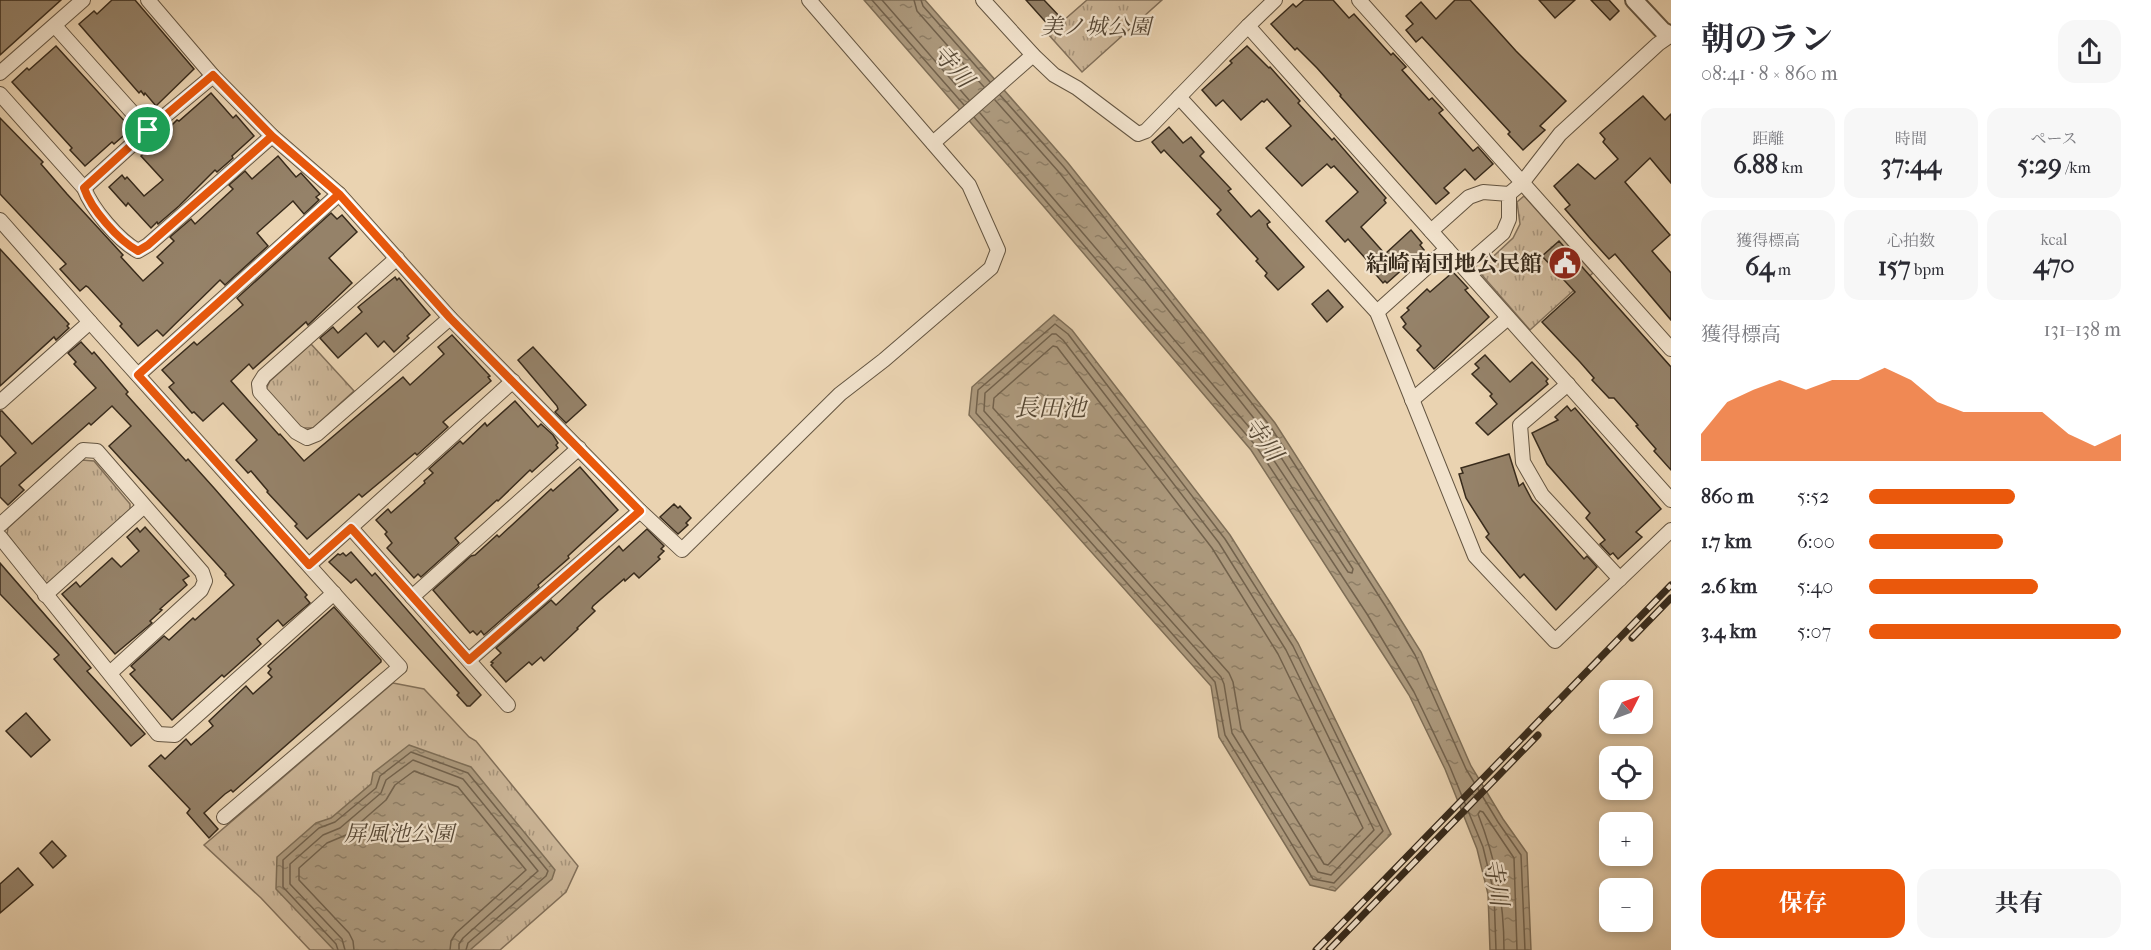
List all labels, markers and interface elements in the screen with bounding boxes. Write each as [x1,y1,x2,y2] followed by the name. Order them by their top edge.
[1041,14,1154,40] park label: 美ノ城公園
[1701,20,1833,59] text: 朝のラン
[2058,20,2121,83] button: share
[927,39,981,96] water label: 寺川
[1701,62,1838,85] text: 08:41 · 8 × 860 m
[122,104,173,155] pin
[131,113,164,146] icon: arrive
[1752,129,1784,148] text: 距離
[1895,129,1927,148] text: 時間
[2030,129,2078,148] text: ペース
[1733,149,1778,180] text: 6.88
[1881,149,1941,180] text: 37:44
[2017,149,2062,180] text: 5:29
[1778,158,1803,177] text: km
[2062,158,2091,177] text: /km
[2041,230,2067,249] text: kcal
[1736,231,1800,250] text: 獲得標高
[1887,231,1935,250] text: 心拍数
[1547,245,1583,281] public building icon: 結崎南団地公民館
[2033,249,2075,280] text: 470
[1366,251,1542,277] place label: 結崎南団地公民館
[1745,251,1774,282] text: 64
[1878,251,1911,282] text: 157
[1774,260,1791,279] text: m
[1911,260,1944,279] text: bpm
[2043,318,2121,341] text: 131–138 m
[1701,323,1781,346] text: 獲得標高
[1014,394,1089,422] water label: 長田池
[1238,411,1290,469] water label: 寺川
[1701,485,1754,508] text: 860 m
[1797,485,1829,508] text: 5:52
[1701,530,1752,553] text: 1.7 km
[1797,530,1835,553] text: 6:00
[1701,575,1757,598] text: 2.6 km
[1797,575,1833,598] text: 5:40
[1701,620,1757,643] text: 3.4 km
[1797,620,1831,643] text: 5:07
[1599,680,1653,734] north arrow
[1599,680,1653,932] map controls
[1599,746,1653,800] button: locate
[1599,812,1653,866] button: +
[344,821,457,847] park label: 屏風池公園
[1478,856,1514,911] water label: 寺川
[1701,869,1905,938] button: 保存
[1917,869,2121,938] button: 共有
[1599,878,1653,932] button: −

